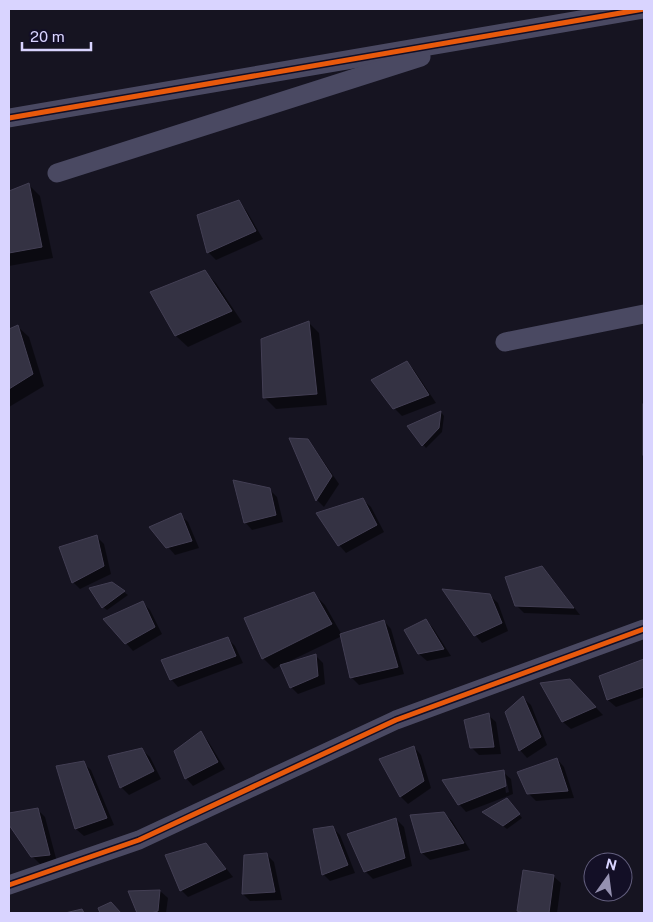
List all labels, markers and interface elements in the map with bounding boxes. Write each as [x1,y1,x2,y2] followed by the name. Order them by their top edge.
[22,20,91,52] scale bar
[30,28,65,45] text: 20 m
[583,852,633,902] north arrow
[604,855,618,873] text: N

